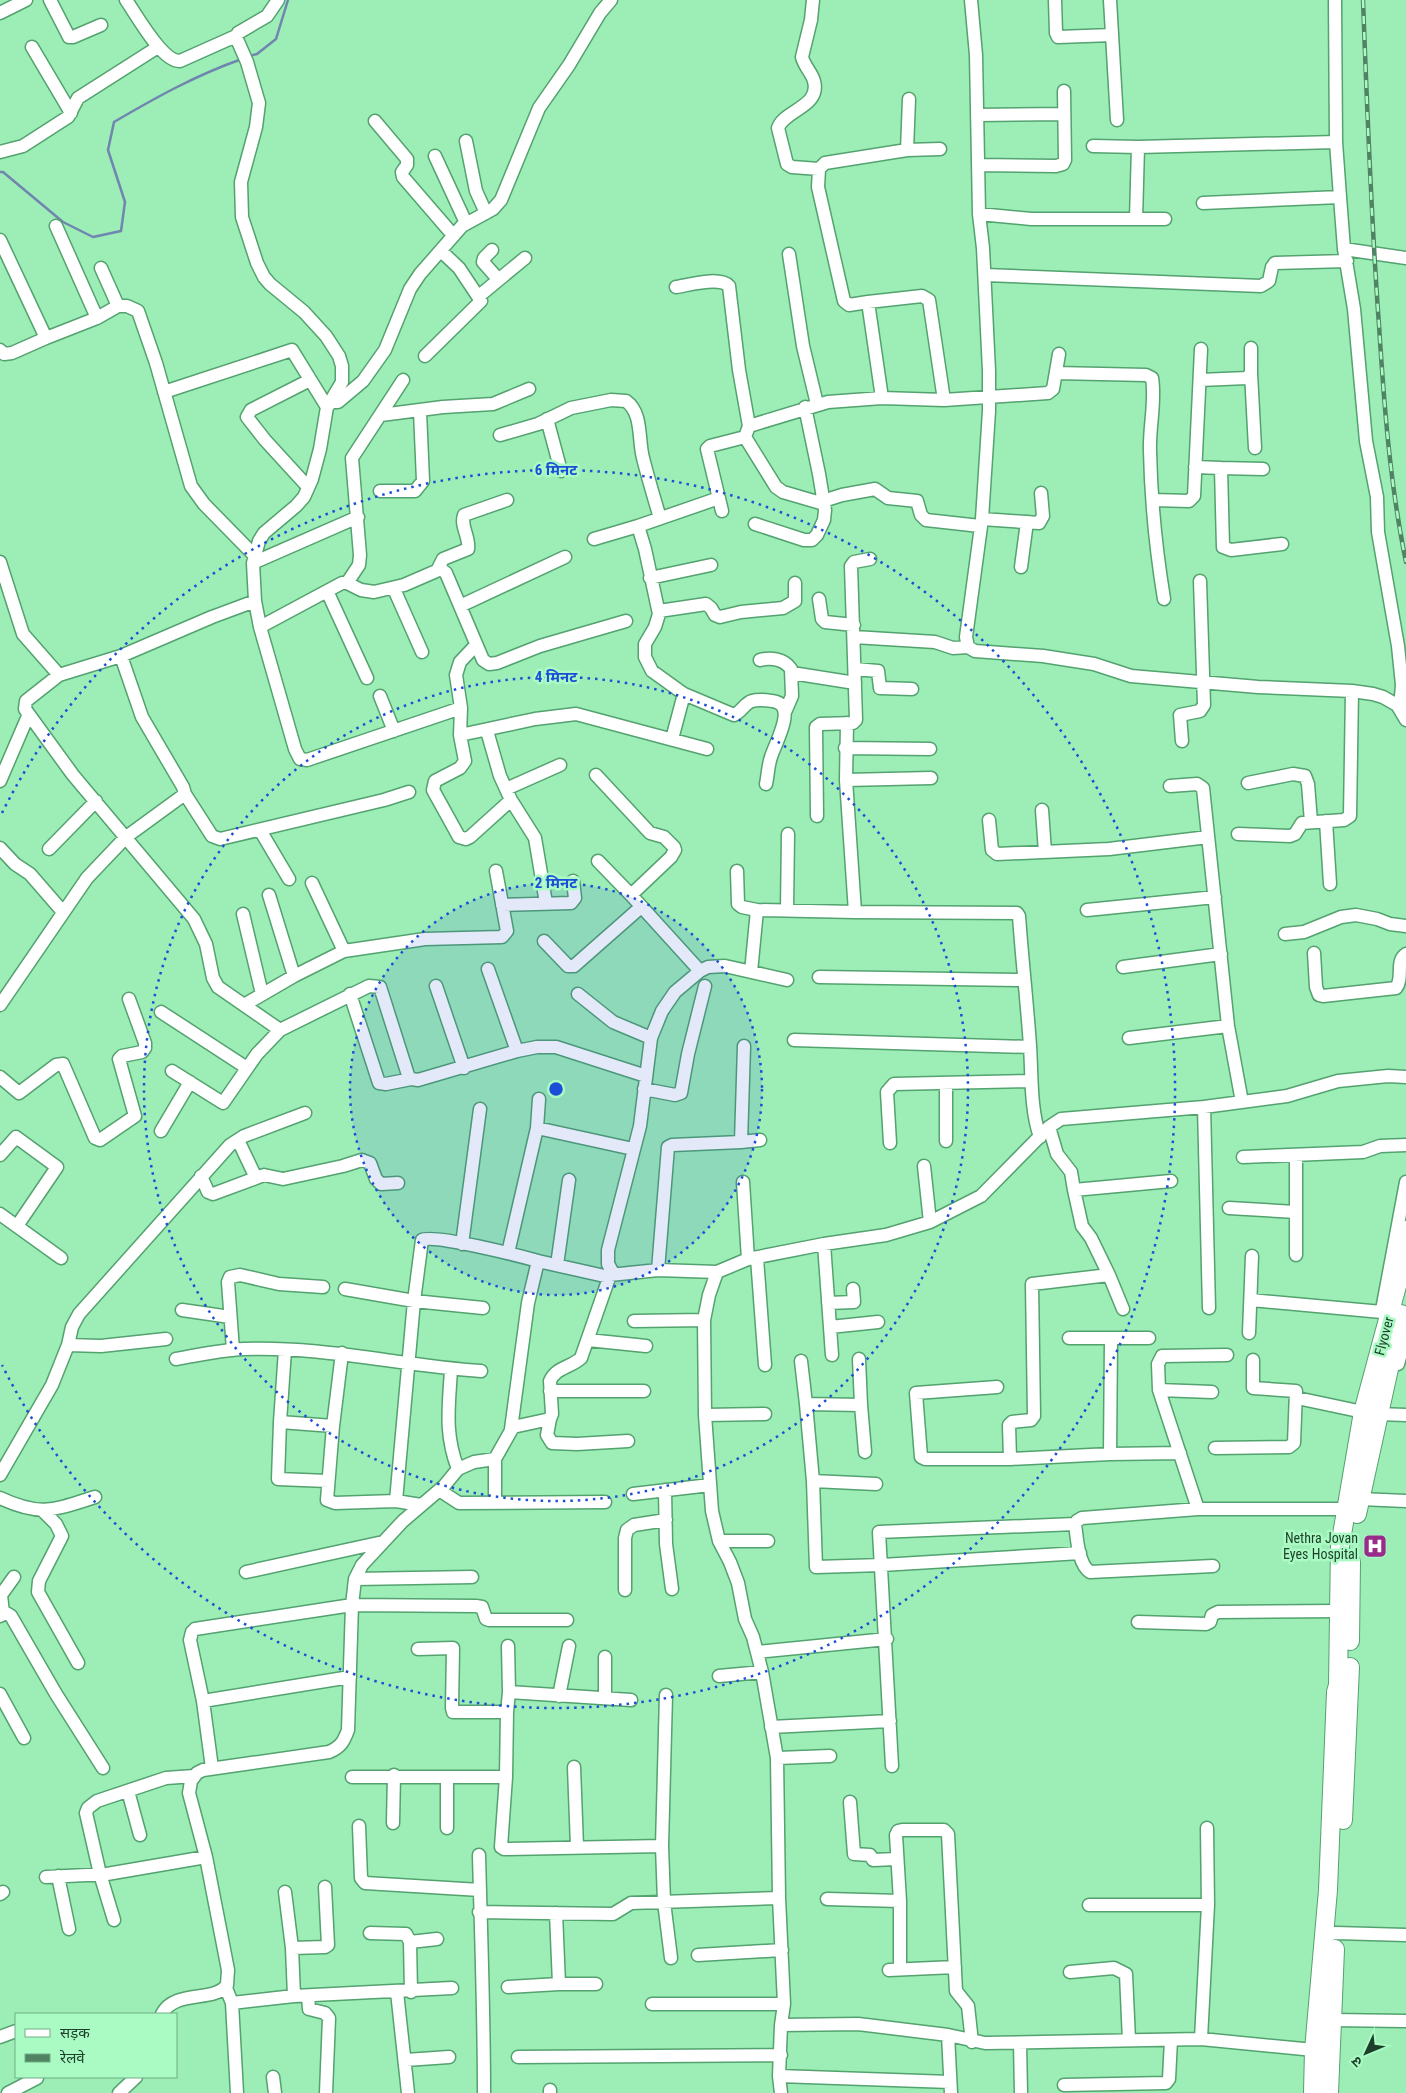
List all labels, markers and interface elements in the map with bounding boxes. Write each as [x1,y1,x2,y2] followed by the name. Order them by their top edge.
[535,461,578,479] text: 6 मिनट
[535,668,578,686] text: 4 मिनट
[535,874,578,892] text: 2 मिनट
[547,1080,565,1098] centre of rings
[1371,1315,1397,1357] street label: Flyover
[1283,1530,1358,1562] place label: Nethra Jovan Eyes Hospital
[1362,1533,1388,1559] hospital icon: Nethra Jovan Eyes Hospital
[15,2013,178,2078] legend
[60,2024,90,2042] text: सड़क
[1341,2028,1391,2078] north arrow
[59,2049,85,2067] text: रेलवे
[1347,2053,1365,2071] text: उ

